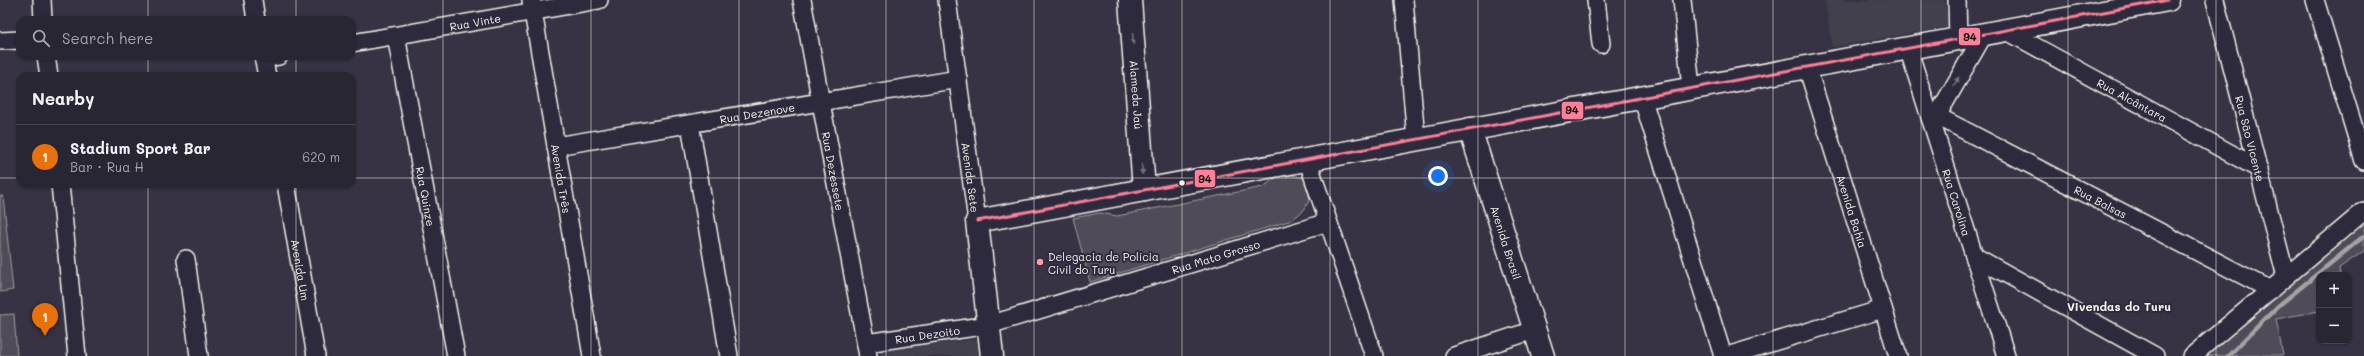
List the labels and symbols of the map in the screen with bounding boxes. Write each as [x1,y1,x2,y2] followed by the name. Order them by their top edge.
[448,10,502,33] street label: Rua Vinte
[1958,27,1981,46] line badge: 94
[1963,29,1977,44] text: 94
[1129,33,1136,45] one-way arrow
[1127,60,1147,130] street label: Alameda Jaú
[2095,74,2170,125] street label: Rua Alcântara
[1953,76,1960,88] one-way arrow
[2232,94,2269,183] street label: Rua São Vicente
[718,99,796,126] street label: Rua Dezenove
[1561,101,1584,120] line badge: 94
[1565,102,1579,117] text: 94
[819,130,848,212] street label: Rua Dezessete
[959,141,983,214] street label: Avenida Sete
[548,143,575,214] street label: Avenida Três
[1139,163,1146,175] one-way arrow
[413,165,439,228] street label: Rua Quinze
[1428,166,1448,186] your location
[1939,167,1975,238] street label: Rua Carolina
[1194,169,1216,188] line badge: 94
[1198,171,1212,186] text: 94
[1834,172,1871,250] street label: Avenida Bahia
[1177,178,1187,188] unlabelled marker
[2072,181,2130,221] street label: Rua Balsas
[1488,203,1525,281] street label: Avenida Brasil
[1170,236,1262,277] street label: Rua Mato Grosso
[288,238,314,302] street label: Avenida Um
[1048,249,1159,277] place label: Delegacia de Polícia Civil do Turu
[1035,257,1045,267] marker: Delegacia de Polícia Civil do Turu
[2067,298,2171,314] district label: Vivendas do Turu
[32,303,58,336] pin: 1
[894,322,961,346] street label: Rua Dezoito

